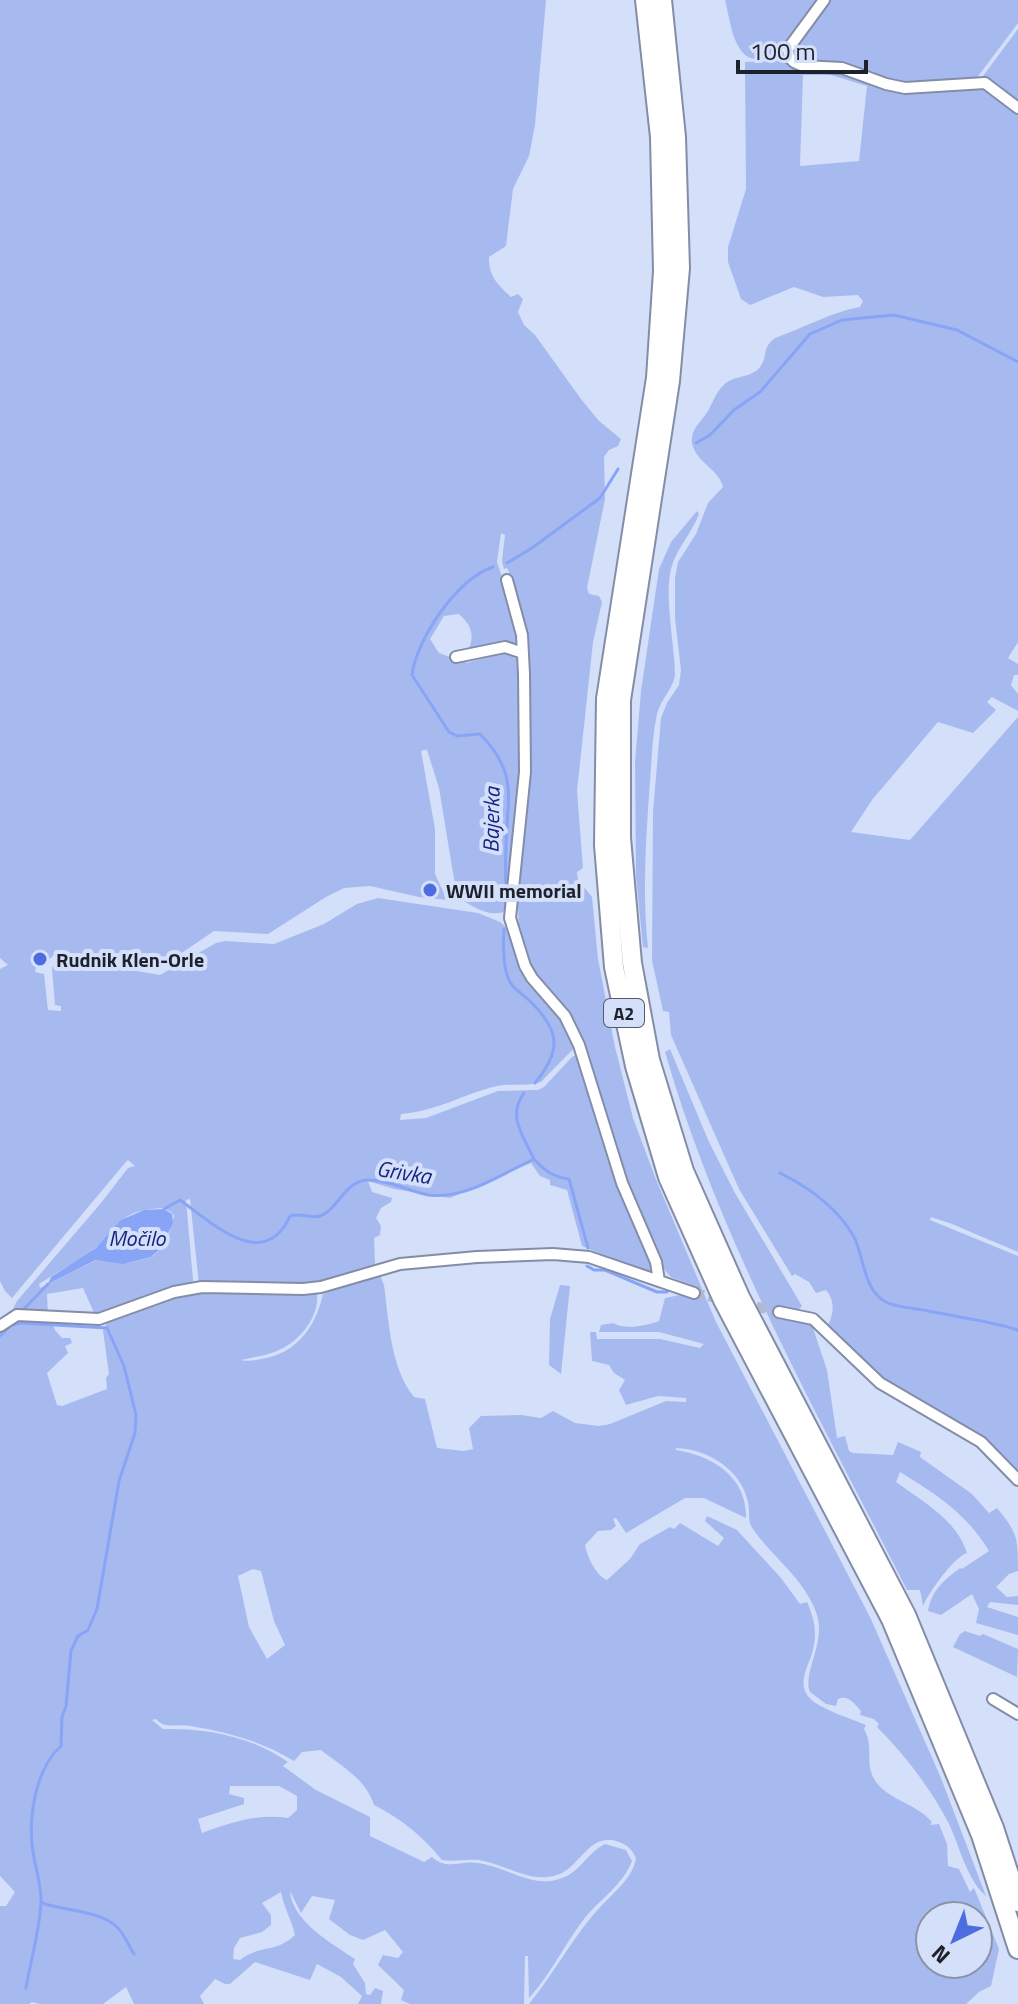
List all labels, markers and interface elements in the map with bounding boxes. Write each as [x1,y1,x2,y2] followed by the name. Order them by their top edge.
[738,24,866,74] scale bar
[750,33,816,69] text: 100 m
[473,785,509,853] water label: Bajerka
[446,875,582,906] place label: WWII memorial
[421,881,439,899] marker: WWII memorial
[56,944,204,975] place label: Rudnik Klen-Orle
[31,950,49,968] marker: Rudnik Klen-Orle
[604,999,644,1027] road number: A2
[374,1151,436,1193] water label: Grivka
[109,1221,167,1255] water label: Močilo
[914,1900,994,1980] north arrow
[923,1937,958,1972] text: N

